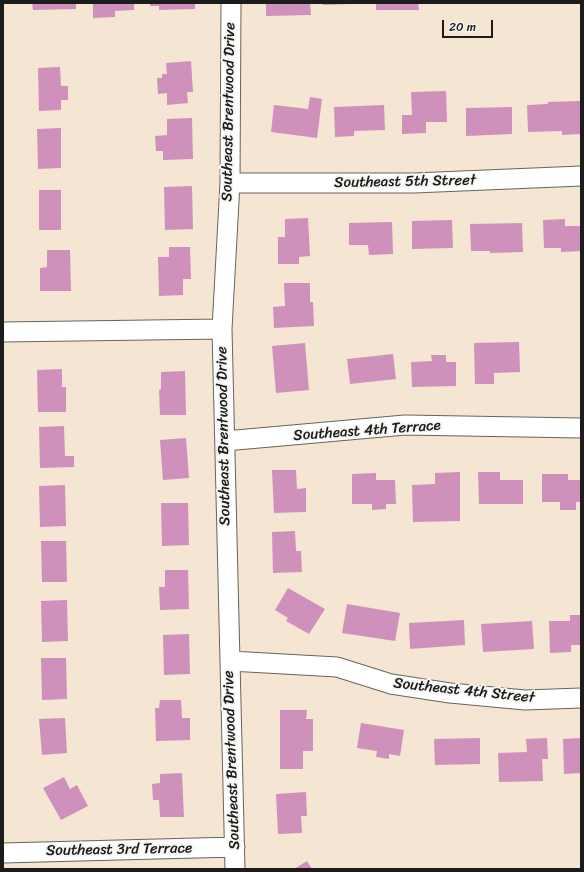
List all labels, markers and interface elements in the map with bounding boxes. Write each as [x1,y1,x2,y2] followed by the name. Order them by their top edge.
[444,12,495,38] scale bar
[449,16,476,38] text: 20 m
[218,22,240,202] street label: Southeast Brentwood Drive
[334,172,476,192] street label: Southeast 5th Street
[213,346,235,526] street label: Southeast Brentwood Drive
[293,417,441,445] street label: Southeast 4th Terrace
[220,670,244,850] street label: Southeast Brentwood Drive
[392,675,536,707] street label: Southeast 4th Street
[46,840,192,860] street label: Southeast 3rd Terrace

